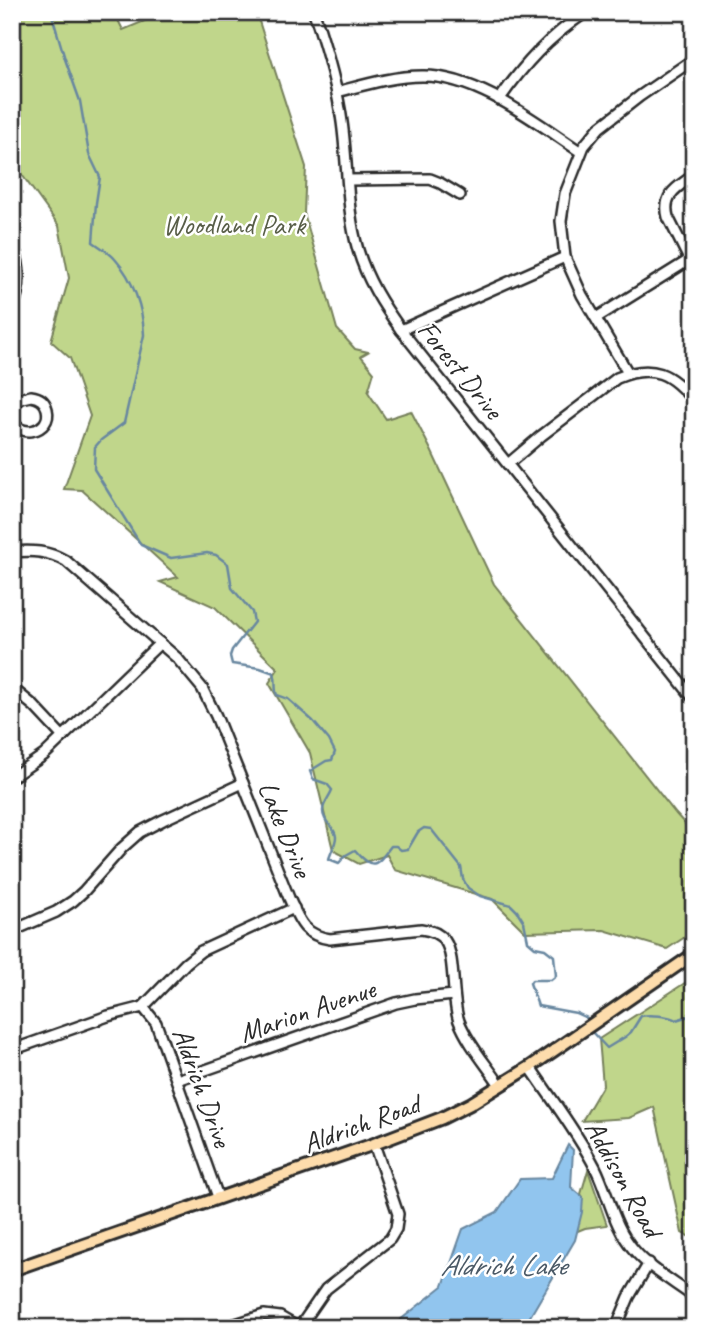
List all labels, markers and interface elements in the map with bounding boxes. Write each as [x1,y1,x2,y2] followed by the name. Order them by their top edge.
[163,207,307,242] park label: Woodland Park
[410,313,512,427] street label: Forest Drive
[251,776,321,884] street label: Lake Drive
[235,970,382,1050] street label: Marion Avenue
[165,1023,241,1153] street label: Aldrich Drive
[298,1085,428,1161] street label: Aldrich Road
[577,1114,672,1246] street label: Addison Road
[440,1246,570,1284] water label: Aldrich Lake

